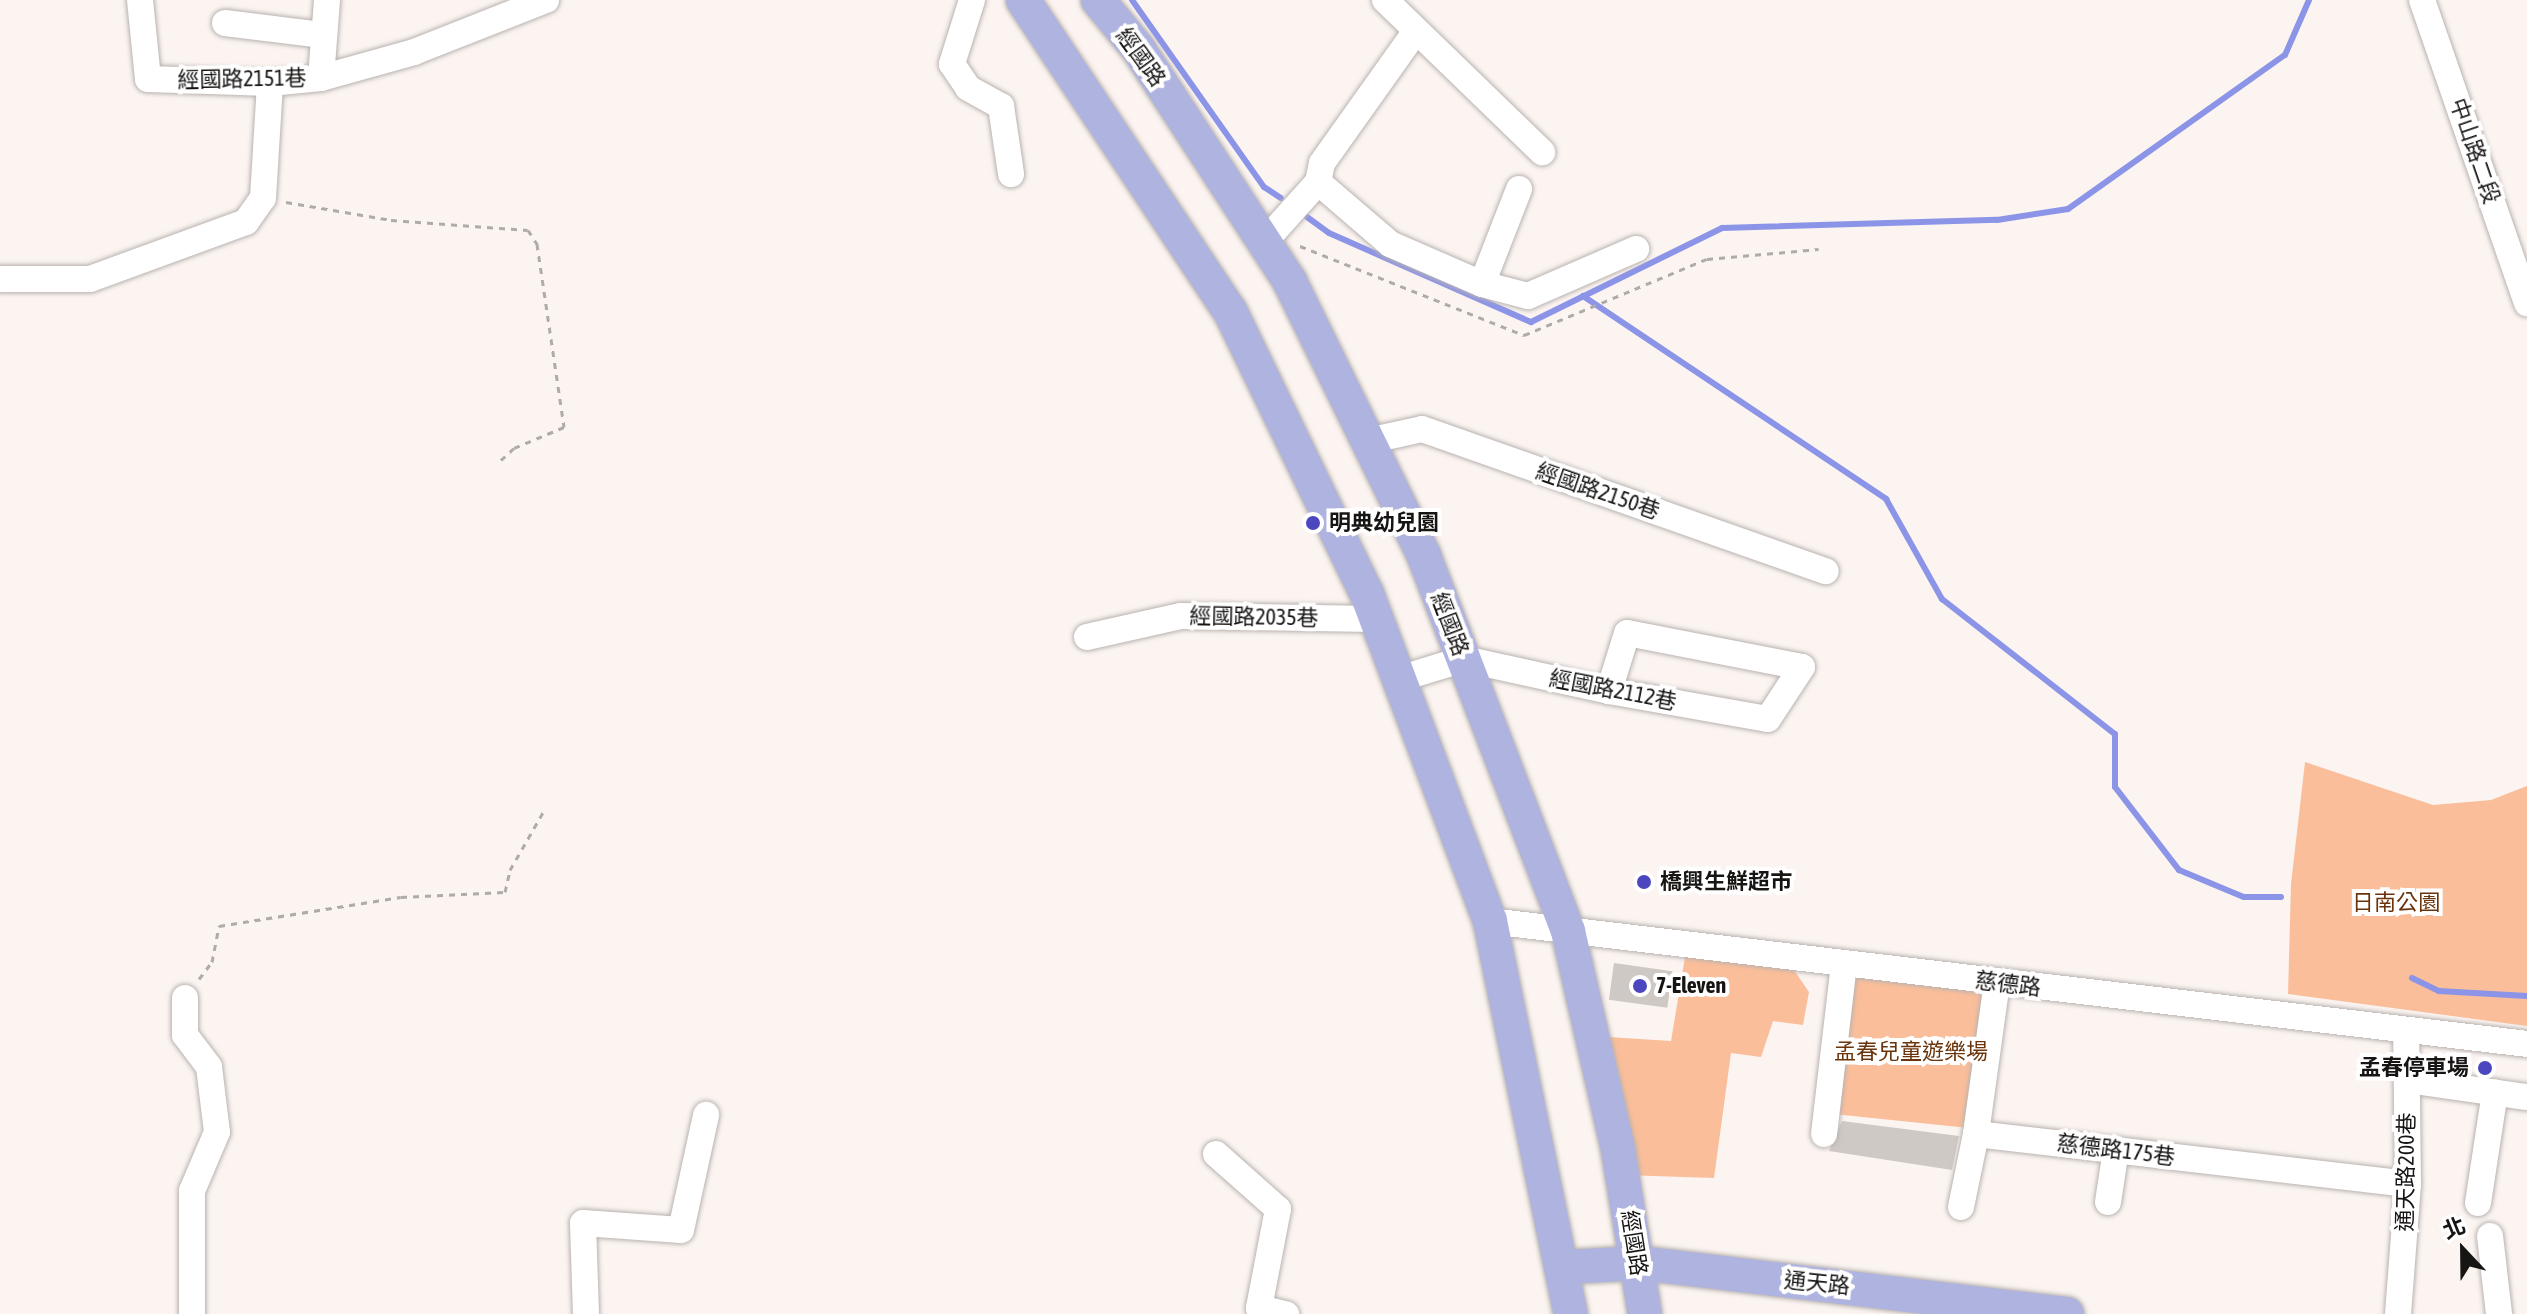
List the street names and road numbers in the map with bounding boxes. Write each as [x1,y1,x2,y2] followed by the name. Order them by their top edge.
[1111,23,1171,91] street label: 經國路
[177,65,307,93] street label: 經國路2151巷
[2445,95,2505,207] street label: 中山路二段
[1533,457,1663,525] street label: 經國路2150巷
[1426,588,1474,660] street label: 經國路
[1189,603,1319,631] street label: 經國路2035巷
[1547,665,1679,715] street label: 經國路2112巷
[1974,967,2042,1001] street label: 慈德路
[2392,1112,2420,1232] street label: 通天路200巷
[2055,1130,2177,1170] street label: 慈德路175巷
[1616,1208,1652,1278] street label: 經國路
[1783,1266,1851,1300] street label: 通天路

